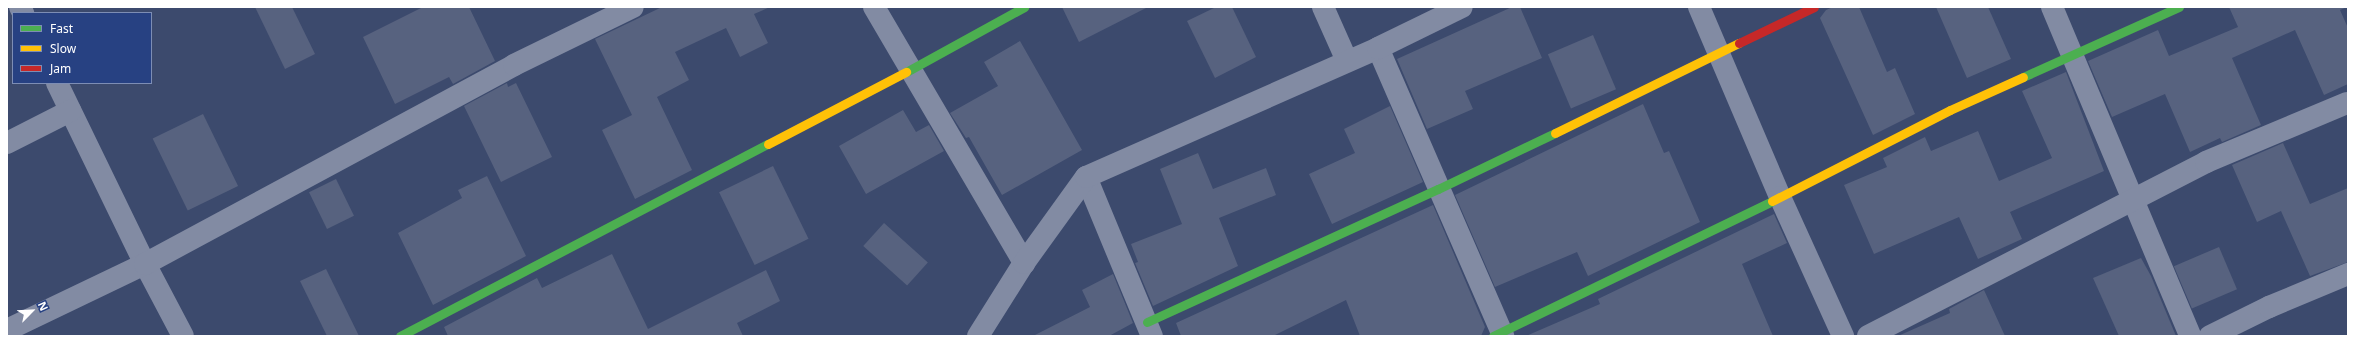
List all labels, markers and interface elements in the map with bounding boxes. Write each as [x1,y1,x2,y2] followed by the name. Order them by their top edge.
[12,12,152,84] legend
[50,20,73,37] text: Fast
[50,40,76,57] text: Slow
[50,60,71,77] text: Jam
[12,291,52,331] north arrow
[35,299,52,313] text: N

